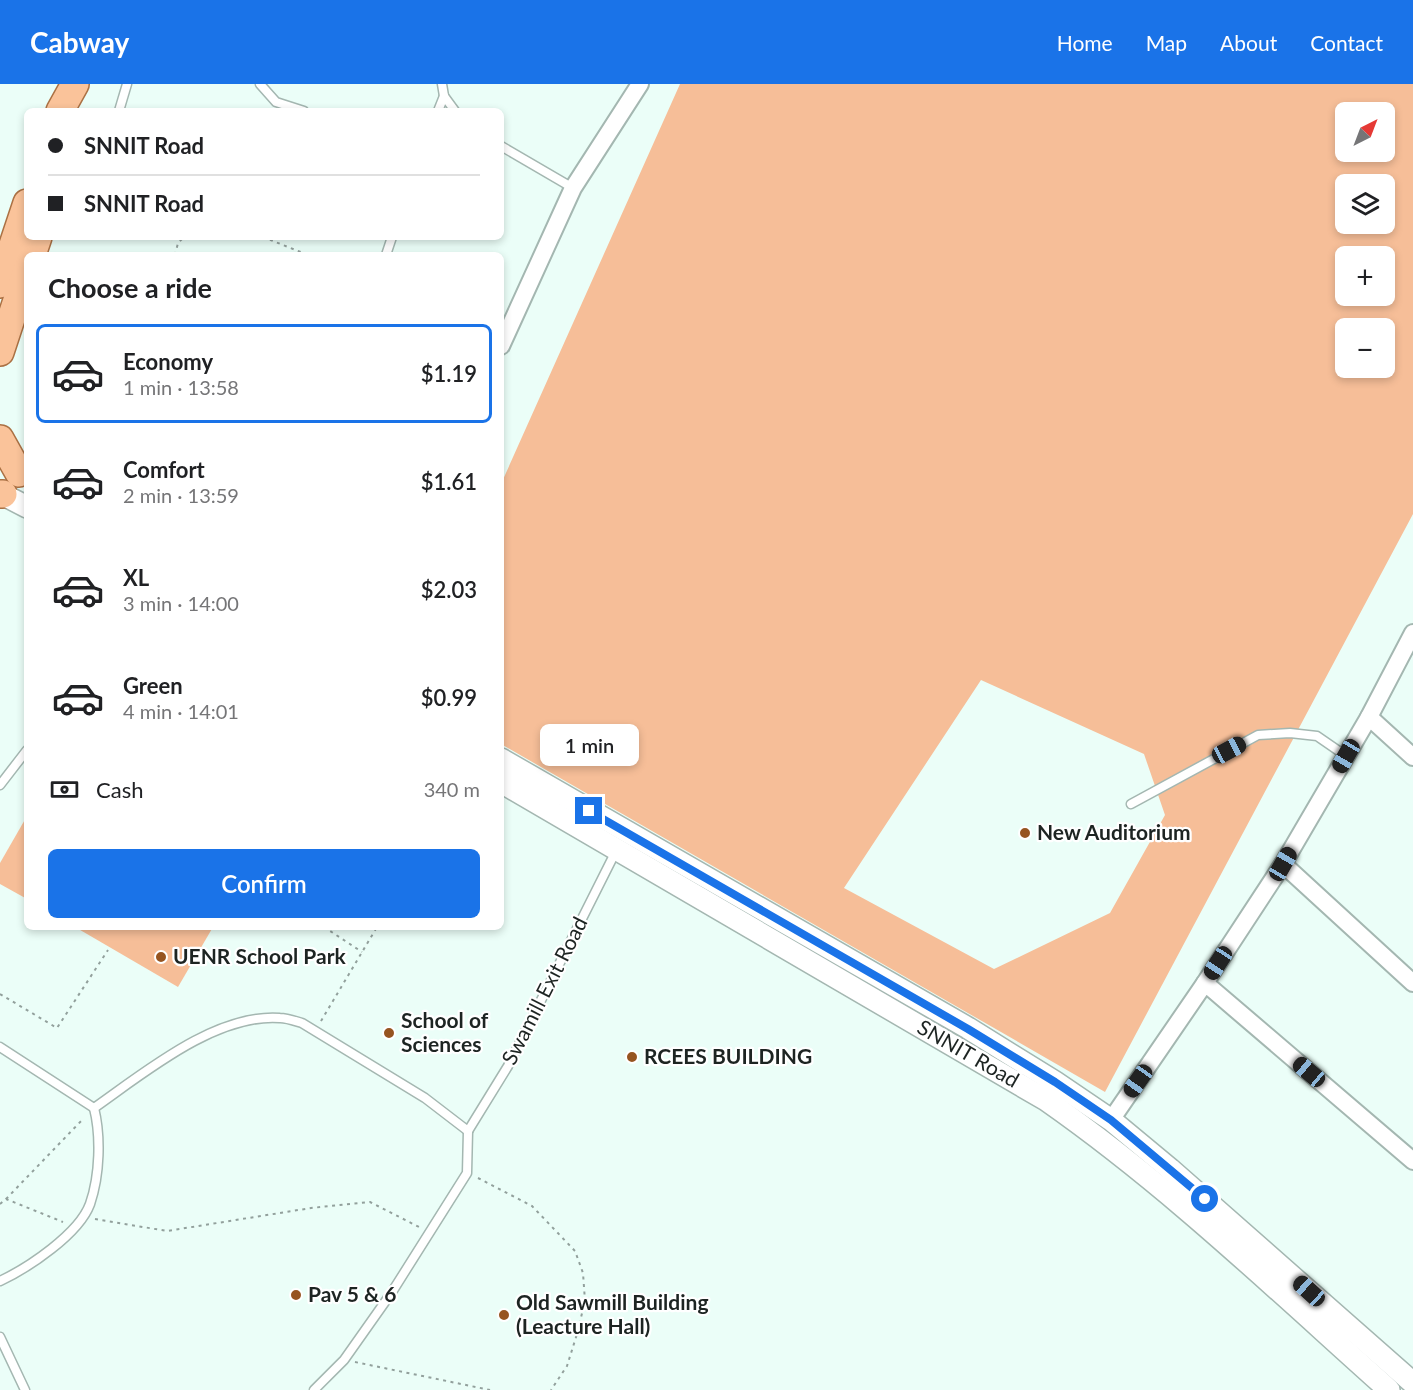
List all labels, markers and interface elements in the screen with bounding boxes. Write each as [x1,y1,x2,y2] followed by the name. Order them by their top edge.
[30,25,129,59] text: Cabway
[1057,30,1113,55] text: Home
[1146,30,1187,55] text: Map
[1220,30,1277,55] text: About
[1310,30,1383,55] text: Contact
[1335,102,1395,162] north arrow
[1335,102,1395,378] map controls
[84,132,204,159] text: SNNIT Road
[1335,174,1395,234] button: layers
[84,190,204,217] text: SNNIT Road
[1335,246,1395,306] button: +
[48,271,212,304] text: Choose a ride
[1335,318,1395,378] button: −
[51,347,105,401] icon: car
[123,348,213,375] text: Economy
[421,360,477,387] text: $1.19
[123,375,239,399] text: 1 min · 13:58
[51,455,105,509] icon: car
[123,456,205,483] text: Comfort
[421,468,477,495] text: $1.61
[123,483,239,507] text: 2 min · 13:59
[51,563,105,617] icon: car
[123,564,149,591] text: XL
[421,576,477,603] text: $2.03
[123,591,239,615] text: 3 min · 14:00
[51,671,105,725] icon: car
[123,672,183,699] text: Green
[421,684,477,711] text: $0.99
[123,699,239,723] text: 4 min · 14:01
[540,724,638,766] callout: 1 min
[565,733,614,757] text: 1 min
[1209,734,1249,766] car
[1329,736,1363,776] car
[48,773,81,806] icon: cash
[96,776,143,803] text: Cash
[424,777,480,801] text: 340 m
[575,797,602,824] route end
[1037,819,1191,844] place label: New Auditorium
[1018,826,1032,840] marker: New Auditorium
[1266,844,1300,884] car
[48,849,480,918] button: Confirm
[496,912,592,1068] street label: Swamill Exit Road
[173,943,347,968] place label: UENR School Park
[1201,943,1235,983] car
[154,950,168,964] marker: UENR School Park
[401,1007,489,1056] place label: School of Sciences
[914,1014,1024,1092] street label: SNNIT Road
[382,1026,396,1040] marker: School of Sciences
[644,1043,812,1068] place label: RCEES BUILDING
[625,1050,639,1064] marker: RCEES BUILDING
[1289,1054,1329,1090] car
[1120,1061,1156,1101] car
[1191,1185,1218,1212] route start
[1290,1272,1328,1310] car
[308,1281,397,1306] place label: Pav 5 & 6
[289,1288,303,1302] marker: Pav 5 & 6
[516,1289,709,1338] place label: Old Sawmill Building (Leacture Hall)
[497,1308,511,1322] marker: Old Sawmill Building (Leacture Hall)

